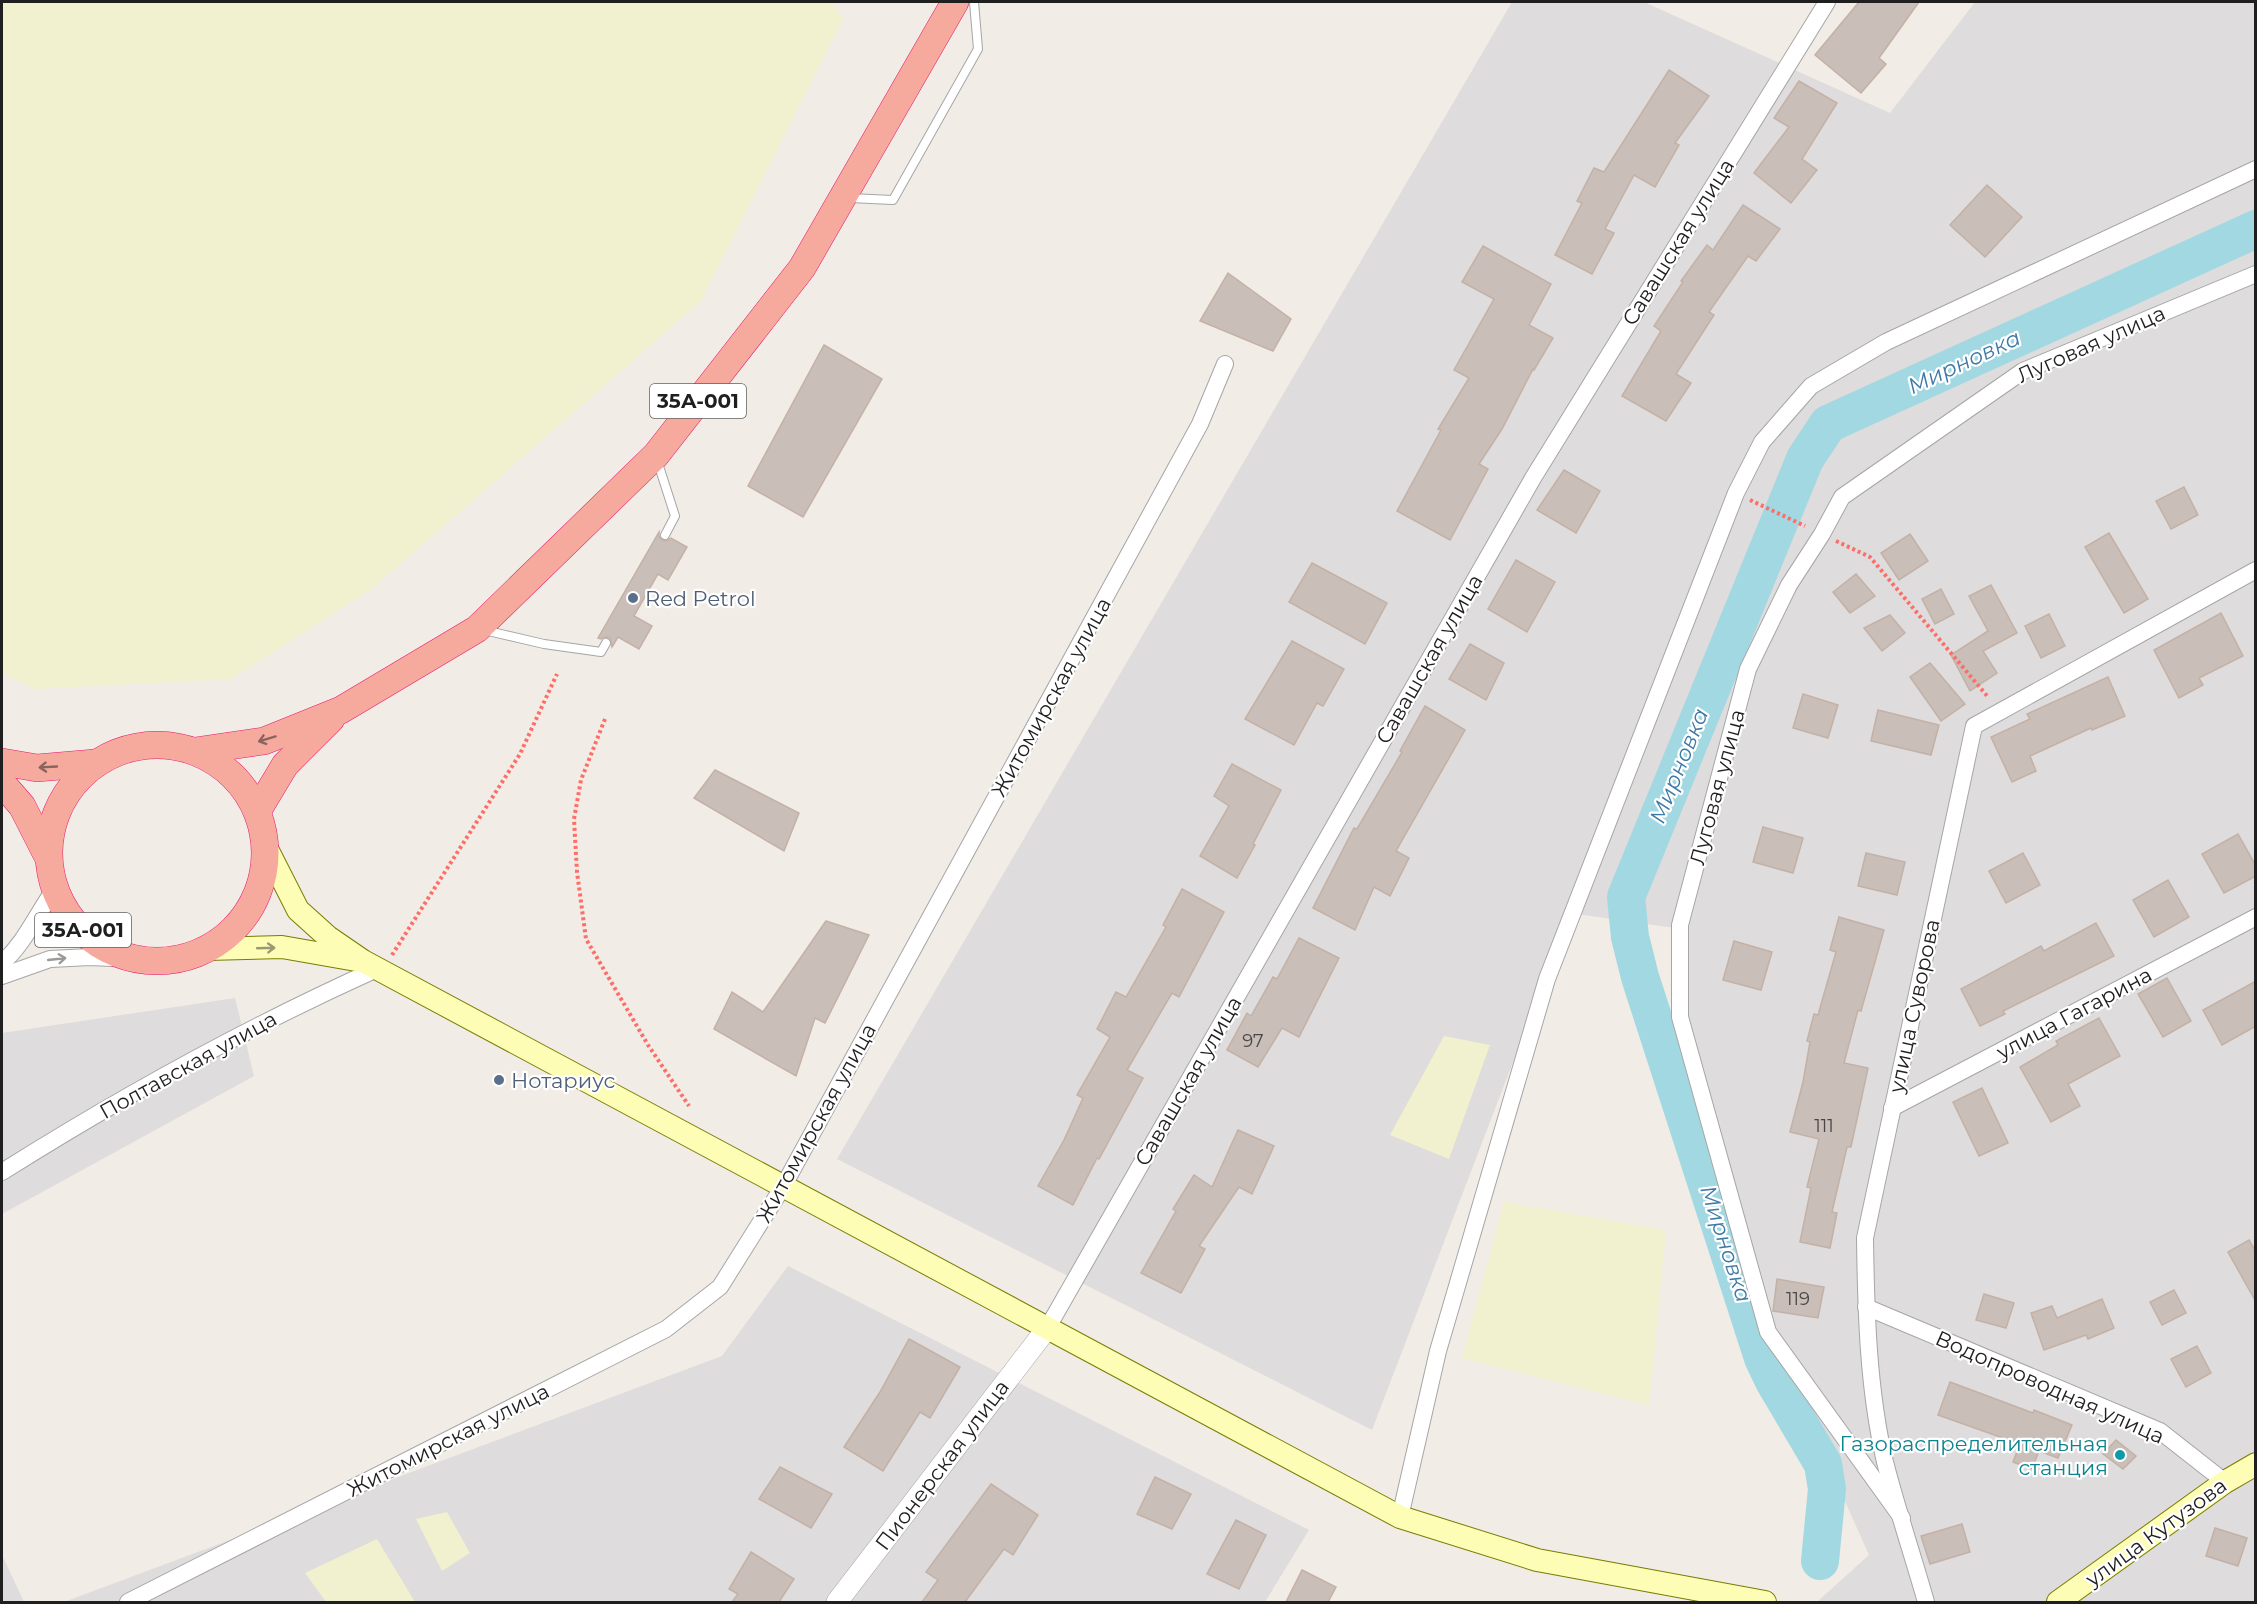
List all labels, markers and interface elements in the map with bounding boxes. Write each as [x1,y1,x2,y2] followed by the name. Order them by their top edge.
[1617,154,1739,330] street label: Савашская улица
[2013,300,2169,388] street label: Луговая улица
[1903,324,2025,400] water label: Мирновка
[650,384,746,418] road number: 35А-001
[1370,570,1488,748] street label: Савашская улица
[645,586,756,611] place label: Red Petrol
[626,591,640,605] marker: Red Petrol
[986,593,1116,801] street label: Житомирская улица
[1644,705,1714,827] water label: Мирновка
[1684,707,1750,867] street label: Луговая улица
[258,734,277,745] one-way arrow
[39,762,59,773] one-way arrow
[35,913,131,947] road number: 35А-001
[1883,917,1945,1096] street label: улица Суворова
[255,942,275,954] one-way arrow
[47,953,66,964] one-way arrow
[1991,962,2156,1065] street label: улица Гагарина
[1129,992,1247,1170] street label: Савашская улица
[95,1006,281,1124] street label: Полтавская улица
[751,1019,881,1227] street label: Житомирская улица
[1242,1030,1264,1052] house number: 97
[511,1068,616,1093] place label: Нотариус
[492,1073,506,1087] marker: Нотариус
[1814,1115,1834,1137] house number: 111
[1694,1182,1758,1306] water label: Мирновка
[1786,1288,1810,1310] house number: 119
[1932,1325,2168,1449] street label: Водопроводная улица
[870,1375,1014,1555] street label: Пионерская улица
[343,1378,553,1502] street label: Житомирская улица
[1840,1431,2108,1480] place label: Газораспределительная станция
[2113,1448,2127,1462] marker: Газораспределительная станция
[2080,1472,2231,1592] street label: улица Кутузова

